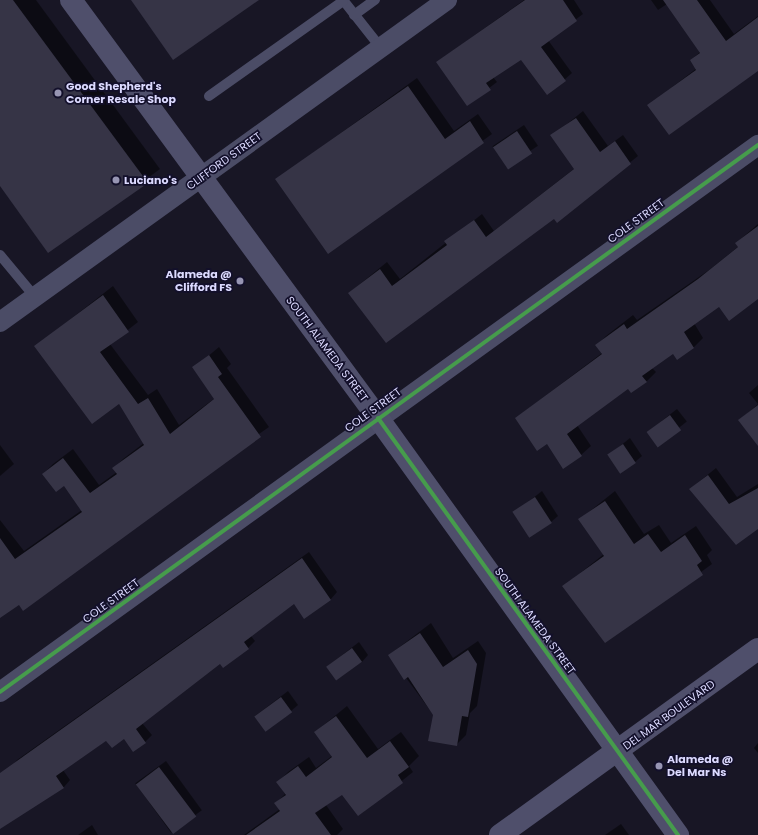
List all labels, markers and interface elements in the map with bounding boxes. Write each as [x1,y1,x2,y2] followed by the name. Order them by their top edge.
[66,80,176,106] place label: Good Shepherd's Corner Resale Shop
[53,88,63,98] marker: Good Shepherd's Corner Resale Shop
[184,129,264,193] street label: CLIFFORD STREET
[124,173,177,187] place label: Luciano's
[111,175,121,185] marker: Luciano's
[605,196,667,246] street label: COLE STREET
[166,268,232,294] place label: Alameda @ Clifford FS
[235,276,245,286] marker: Alameda @ Clifford FS
[283,294,371,404] street label: SOUTH ALAMEDA STREET
[342,385,404,435] street label: COLE STREET
[492,565,578,677] street label: SOUTH ALAMEDA STREET
[80,576,142,626] street label: COLE STREET
[621,677,717,753] street label: DEL MAR BOULEVARD
[667,753,733,779] place label: Alameda @ Del Mar Ns
[654,761,664,771] marker: Alameda @ Del Mar Ns

